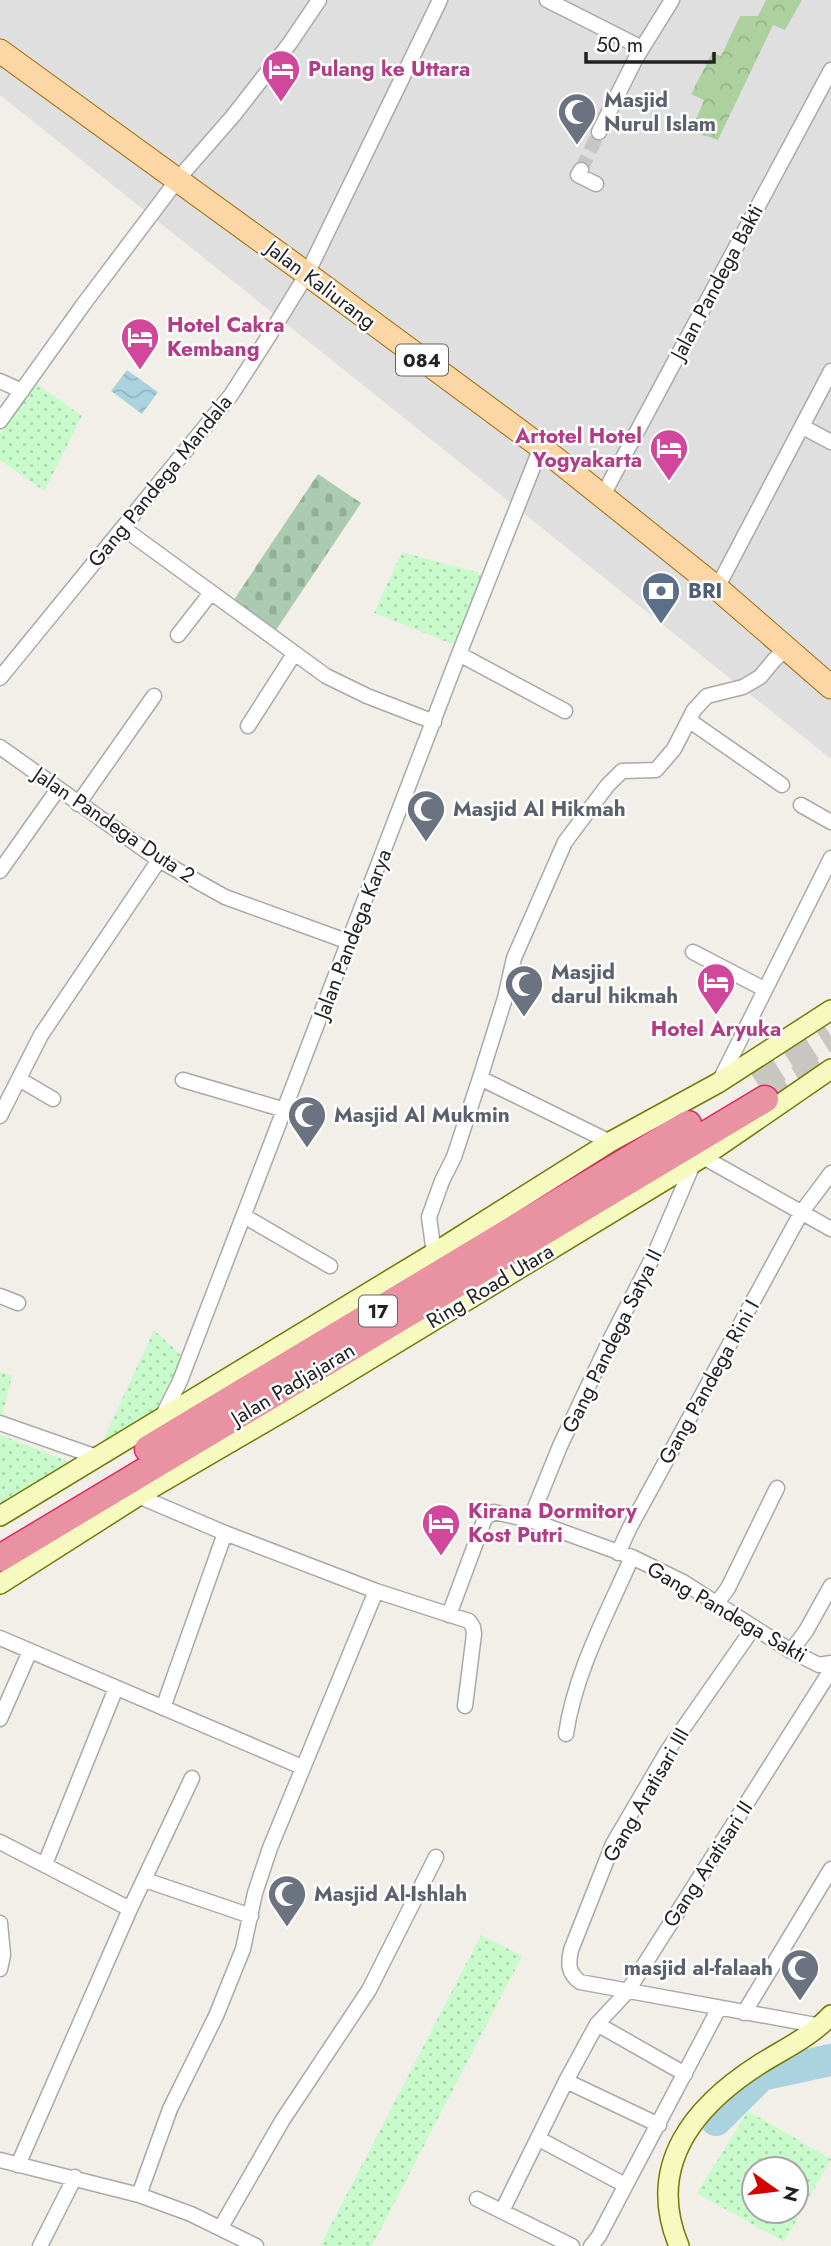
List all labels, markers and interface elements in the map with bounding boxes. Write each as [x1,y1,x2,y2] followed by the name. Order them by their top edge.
[586,21,714,65] scale bar
[596,30,643,60] text: 50 m
[260,48,302,103] hotel icon: Pulang ke Uttara
[308,54,470,84] place label: Pulang ke Uttara
[604,85,716,139] place label: Masjid Nurul Islam
[556,91,598,146] mosque icon: Masjid Nurul Islam
[662,199,771,368] street label: Jalan Pandega Bakti
[257,232,382,336] street label: Jalan Kaliurang
[167,310,285,364] place label: Hotel Cakra Kembang
[119,316,161,371] hotel icon: Hotel Cakra Kembang
[396,344,448,376] road number: 084
[81,388,239,574] street label: Gang Pandega Mandala
[514,421,642,475] place label: Artotel Hotel Yogyakarta
[648,427,690,482] hotel icon: Artotel Hotel Yogyakarta
[640,570,682,625] bank icon: BRI
[688,576,722,606] place label: BRI
[25,758,201,890] street label: Jalan Pandega Duta 2
[405,788,447,843] mosque icon: Masjid Al Hikmah
[453,794,626,824] place label: Masjid Al Hikmah
[306,845,399,1026] street label: Jalan Pandega Karya
[551,957,678,1011] place label: Masjid darul hikmah
[695,961,737,1016] hotel icon: Hotel Aryuka
[503,963,545,1018] mosque icon: Masjid darul hikmah
[651,1014,781,1044] place label: Hotel Aryuka
[286,1094,328,1149] mosque icon: Masjid Al Mukmin
[334,1100,510,1130] place label: Masjid Al Mukmin
[421,1236,559,1336] street label: Ring Road Utara
[554,1244,670,1438] street label: Gang Pandega Satya II
[651,1294,767,1470] street label: Gang Pandega Rini I
[359,1296,397,1326] road number: 17
[223,1335,360,1434] street label: Jalan Padjajaran
[468,1496,638,1550] place label: Kirana Dormitory Kost Putri
[420,1502,462,1557] hotel icon: Kirana Dormitory Kost Putri
[641,1554,813,1670] street label: Gang Pandega Sakti
[595,1722,697,1868] street label: Gang Aratisari III
[656,1795,760,1933] street label: Gang Aratisari II
[266,1873,308,1928] mosque icon: Masjid Al-Ishlah
[314,1879,467,1909] place label: Masjid Al-Ishlah
[779,1947,821,2002] mosque icon: masjid al-falaah
[624,1953,773,1983] place label: masjid al-falaah
[740,2155,810,2225] north arrow
[776,2183,806,2205] text: N

